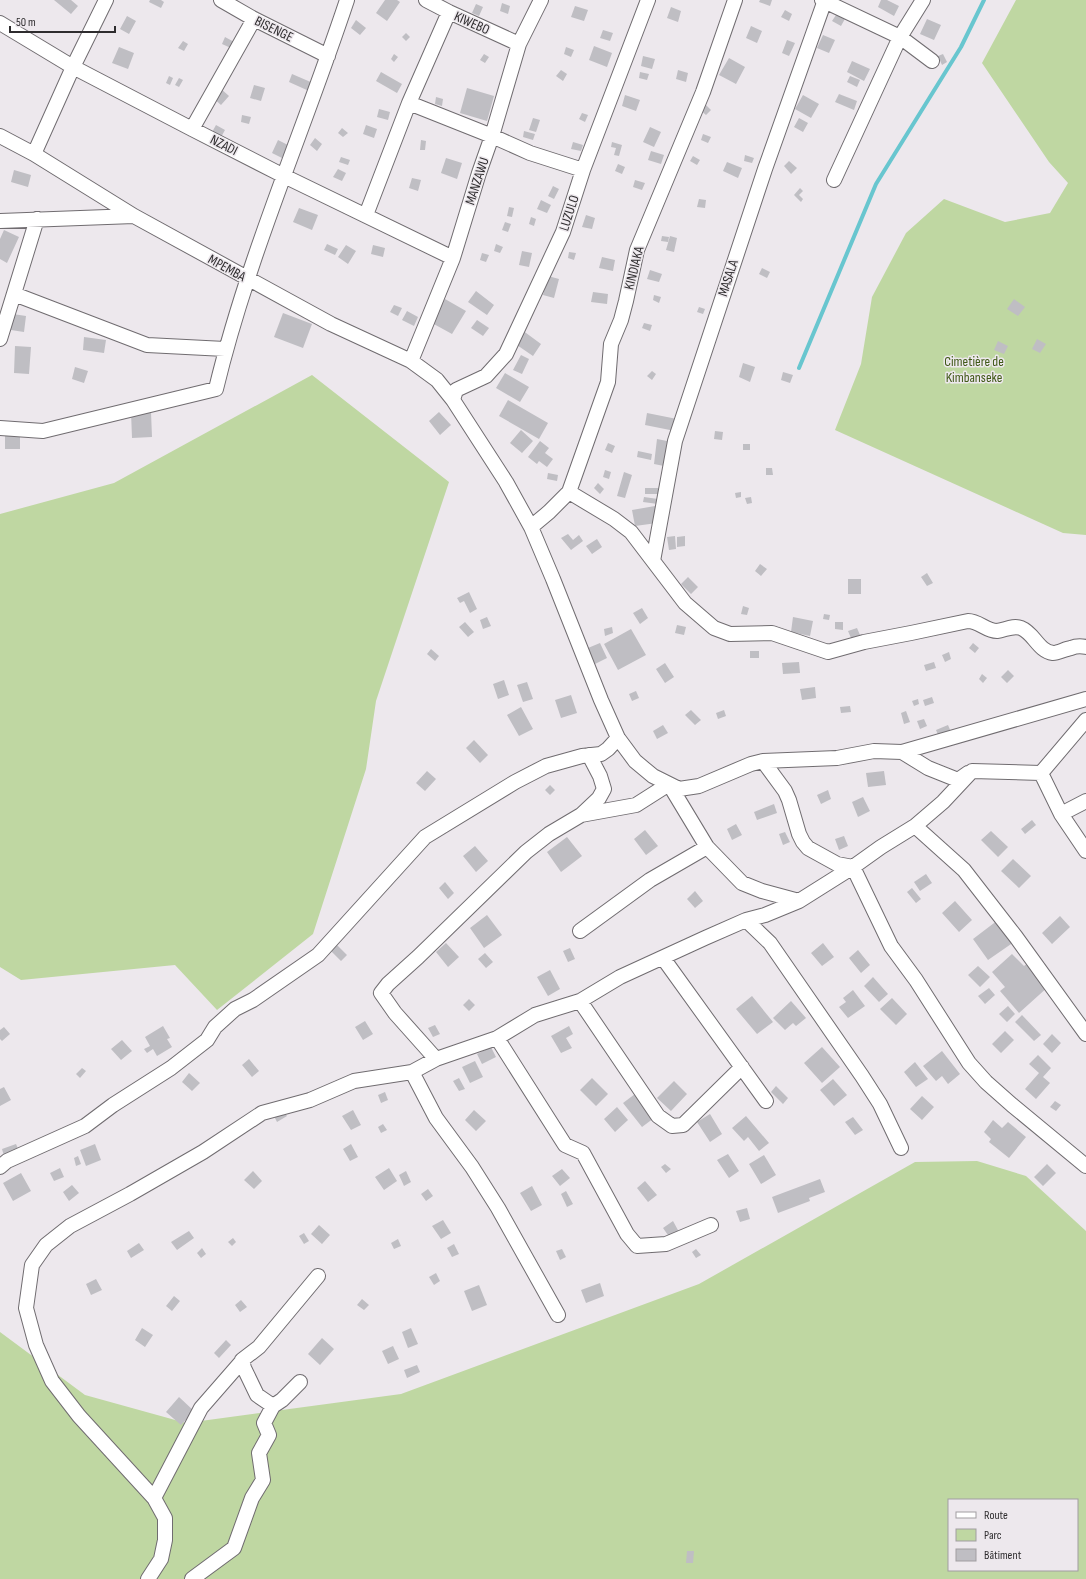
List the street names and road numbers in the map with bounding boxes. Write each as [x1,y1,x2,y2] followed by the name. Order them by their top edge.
[452,8,492,38] street label: KIWEBO
[252,12,296,46] street label: BISENGE
[207,131,241,159] street label: NZADI
[461,155,493,207] street label: MANZAWU
[555,193,583,233] street label: LUZULO
[620,243,648,292] street label: KINDIAKA
[205,251,250,286] street label: MPEMBA
[714,257,742,299] street label: MASALA

